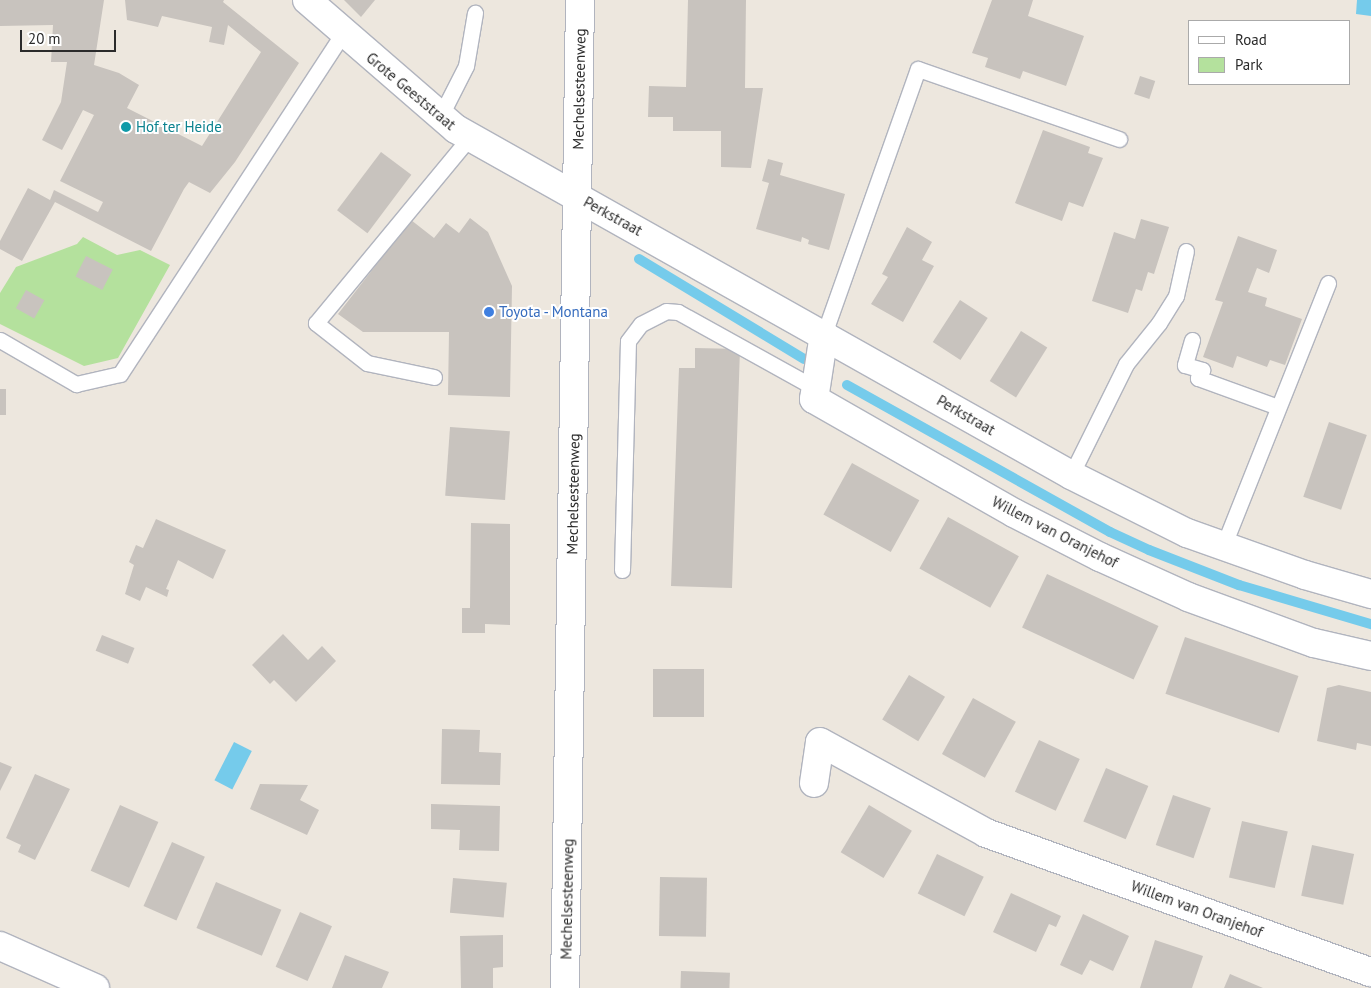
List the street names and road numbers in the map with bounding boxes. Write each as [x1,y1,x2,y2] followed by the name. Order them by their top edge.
[569,28,589,150] street label: Mechelsesteenweg
[363,48,459,134] street label: Grote Geeststraat
[581,193,645,239] street label: Perkstraat
[934,391,998,439] street label: Perkstraat
[563,433,583,555] street label: Mechelsesteenweg
[989,492,1121,572] street label: Willem van Oranjehof
[557,838,577,960] street label: Mechelsesteenweg
[1128,877,1266,941] street label: Willem van Oranjehof

